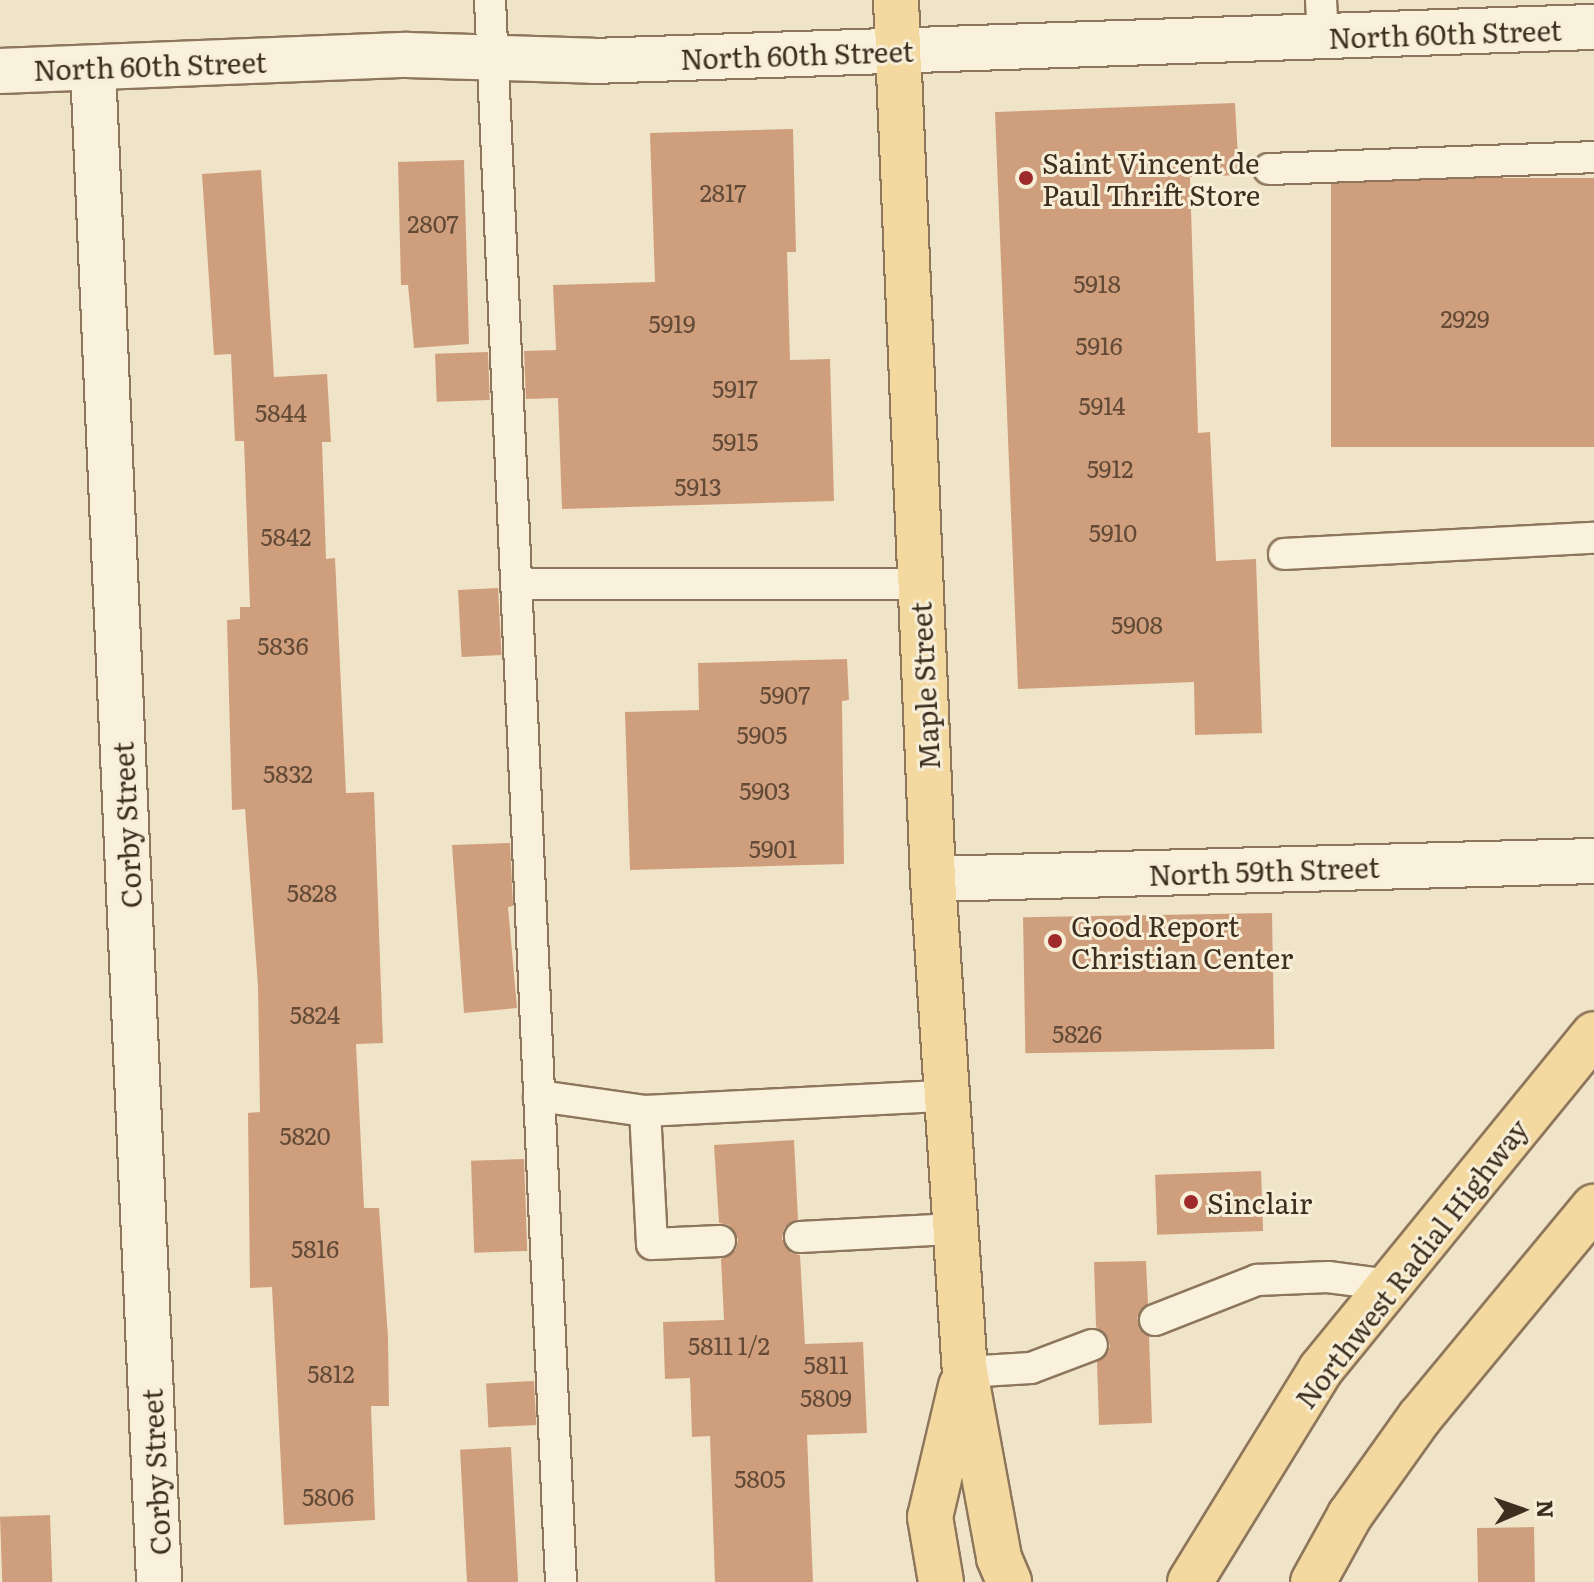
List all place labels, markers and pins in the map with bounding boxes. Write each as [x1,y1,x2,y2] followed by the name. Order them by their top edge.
[1042,145,1260,211] place label: Saint Vincent de Paul Thrift Store
[1017,169,1035,187] marker: Saint Vincent de Paul Thrift Store
[1071,908,1293,974] place label: Good Report Christian Center
[1046,932,1064,950] marker: Good Report Christian Center
[1207,1185,1312,1219] place label: Sinclair
[1182,1193,1200,1211] marker: Sinclair

